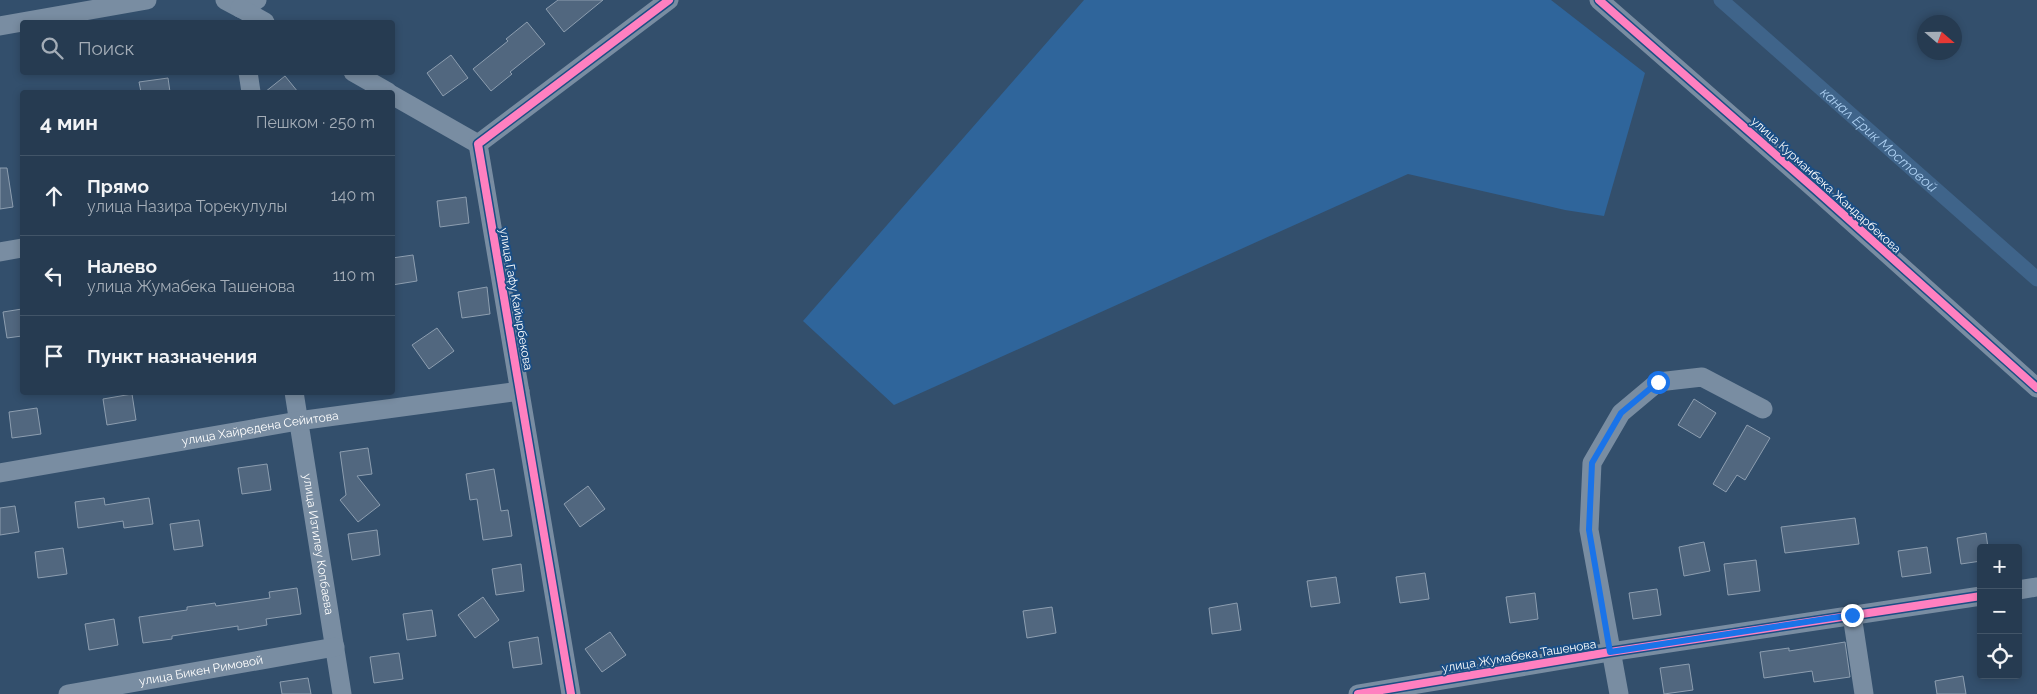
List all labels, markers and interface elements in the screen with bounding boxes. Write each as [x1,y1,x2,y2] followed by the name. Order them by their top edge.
[1917,15,1962,60] north arrow
[20,20,395,75] search box
[38,34,66,62] icon: search
[78,37,134,59] text: Поиск
[1818,84,1941,195] water label: канал Ерик Мостовой
[40,110,98,135] text: 4 мин
[256,113,375,132] text: Пешком · 250 m
[1748,114,1904,256] street label: улица Курманбека Жандарбекова
[87,175,149,197] text: Прямо
[40,182,68,210] icon: ahead
[331,186,375,205] text: 140 m
[87,197,287,216] text: улица Назира Торекулулы
[497,227,535,371] street label: улица Гафу Кайырбекова
[87,255,157,277] text: Налево
[40,262,68,290] icon: left
[333,266,375,285] text: 110 m
[87,277,295,296] text: улица Жумабека Ташенова
[40,342,68,370] icon: arrive
[87,345,257,367] text: Пункт назначения
[1647,371,1670,394] route start
[181,409,339,448] street label: улица Хайредена Сейитова
[300,473,336,616] street label: улица Изтилеу Копбаева
[1977,544,2022,679] map controls
[1977,544,2022,589] button: +
[1977,589,2022,634] button: −
[1841,604,1864,627] route end
[1977,634,2022,679] button: locate
[1441,637,1597,675] street label: улица Жумабека Ташенова
[138,653,264,688] street label: улица Бикен Римовой

